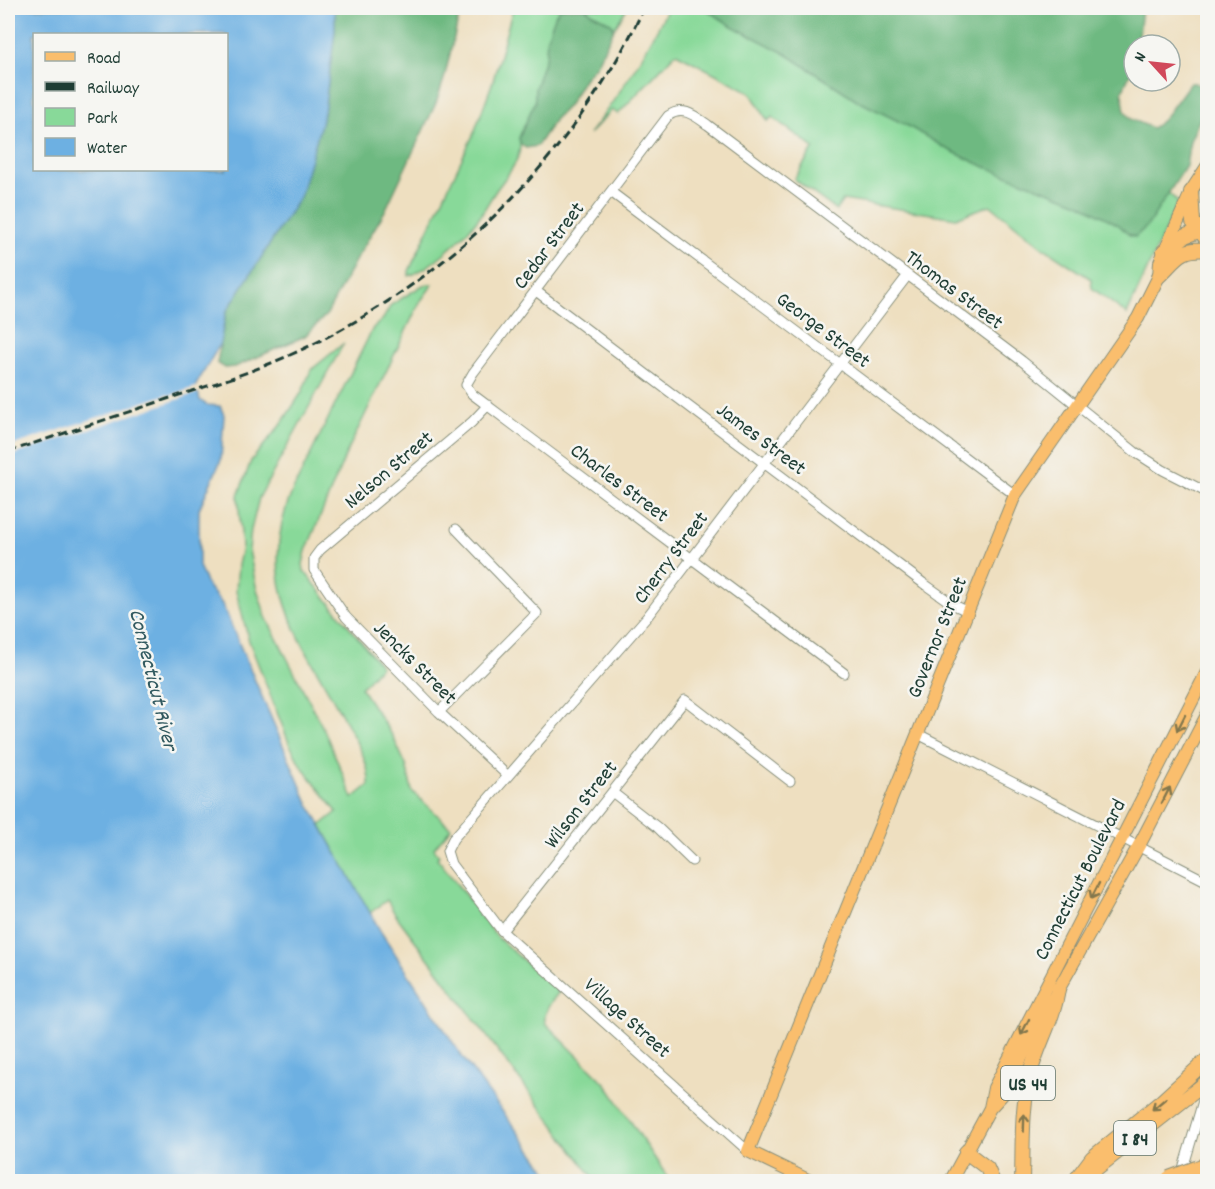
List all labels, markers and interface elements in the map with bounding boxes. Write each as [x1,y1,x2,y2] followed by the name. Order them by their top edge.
[33,33,228,171] legend
[1122,33,1182,93] north arrow
[87,47,121,72] text: Road
[1129,48,1153,66] text: N
[87,77,140,102] text: Railway
[87,107,118,132] text: Park
[87,137,127,162] text: Water
[507,196,593,297] street label: Cedar Street
[898,244,1009,339] street label: Thomas Street
[769,286,876,377] street label: George Street
[709,397,812,484] street label: James Street
[339,425,441,518] street label: Nelson Street
[563,437,674,532] street label: Charles Street
[628,506,717,611] street label: Cherry Street
[901,573,977,703] street label: Governor Street
[119,606,185,757] water label: Connecticut River
[365,615,463,713] street label: Jencks Street
[1175,713,1186,731] one-way arrow
[538,755,627,856] street label: Wilson Street
[1160,787,1172,805] one-way arrow
[1028,795,1135,966] street label: Connecticut Boulevard
[1089,881,1100,899] one-way arrow
[576,972,676,1067] street label: Village Street
[1019,1017,1030,1035] one-way arrow
[1001,1066,1055,1100] road number: US 44
[1151,1097,1167,1110] one-way arrow
[1018,1114,1030,1134] one-way arrow
[1114,1121,1156,1155] road number: I 84

